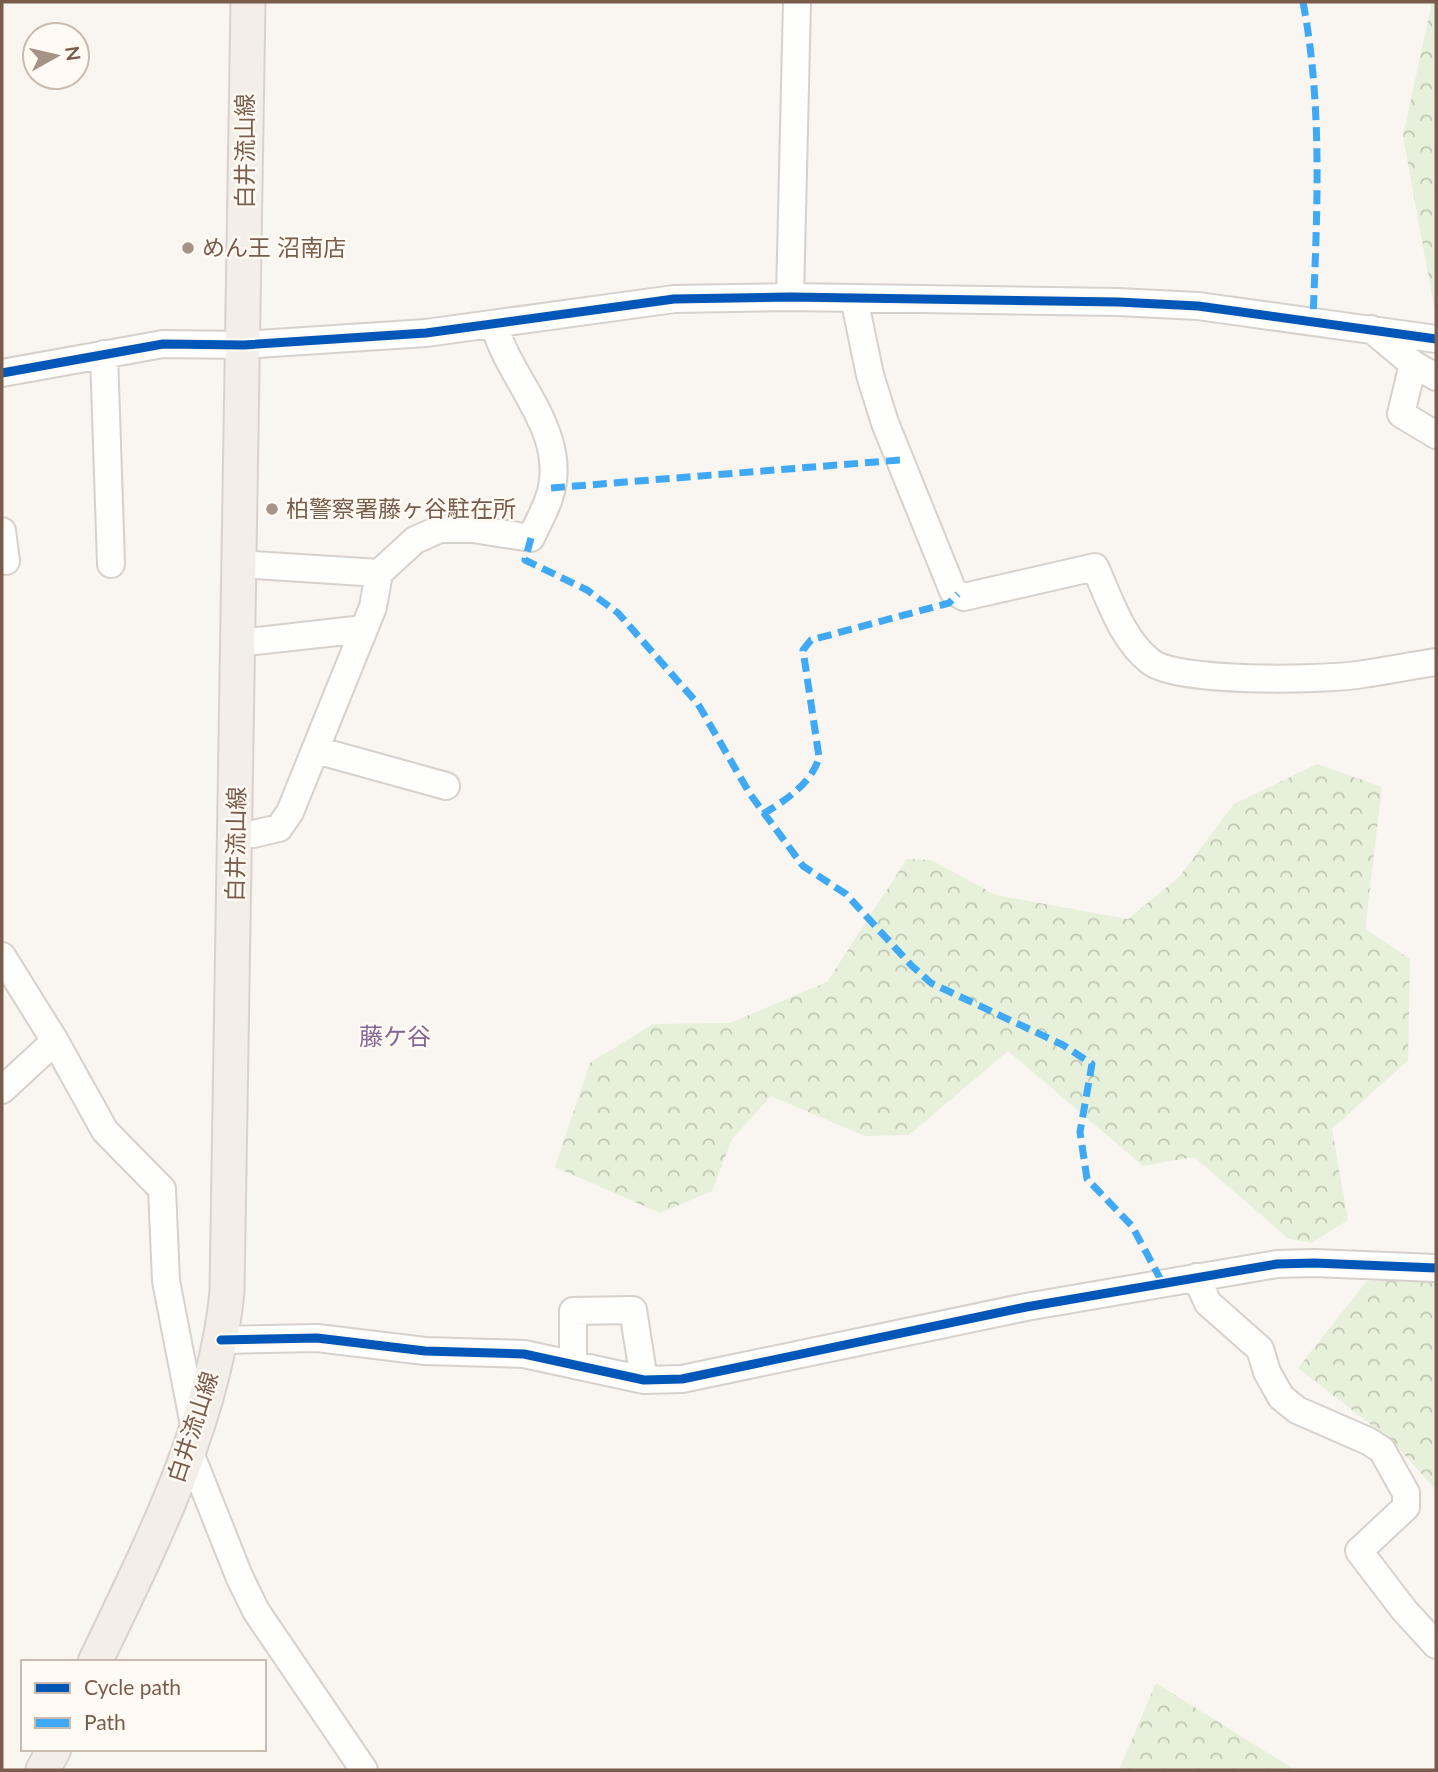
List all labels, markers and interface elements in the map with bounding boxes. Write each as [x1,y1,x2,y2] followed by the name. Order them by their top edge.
[21,21,91,91] north arrow
[61,45,86,62] text: N
[230,94,258,209] street label: 白井流山線
[202,233,346,261] place label: めん王 沼南店
[180,240,196,256] marker: めん王 沼南店
[286,494,516,522] place label: 柏警察署藤ヶ谷駐在所
[264,501,280,517] marker: 柏警察署藤ヶ谷駐在所
[220,786,250,902] street label: 白井流山線
[359,1021,431,1050] district label: 藤ケ谷
[161,1368,223,1486] street label: 白井流山線
[21,1660,266,1751] legend
[84,1674,181,1699] text: Cycle path
[84,1709,126,1734] text: Path

